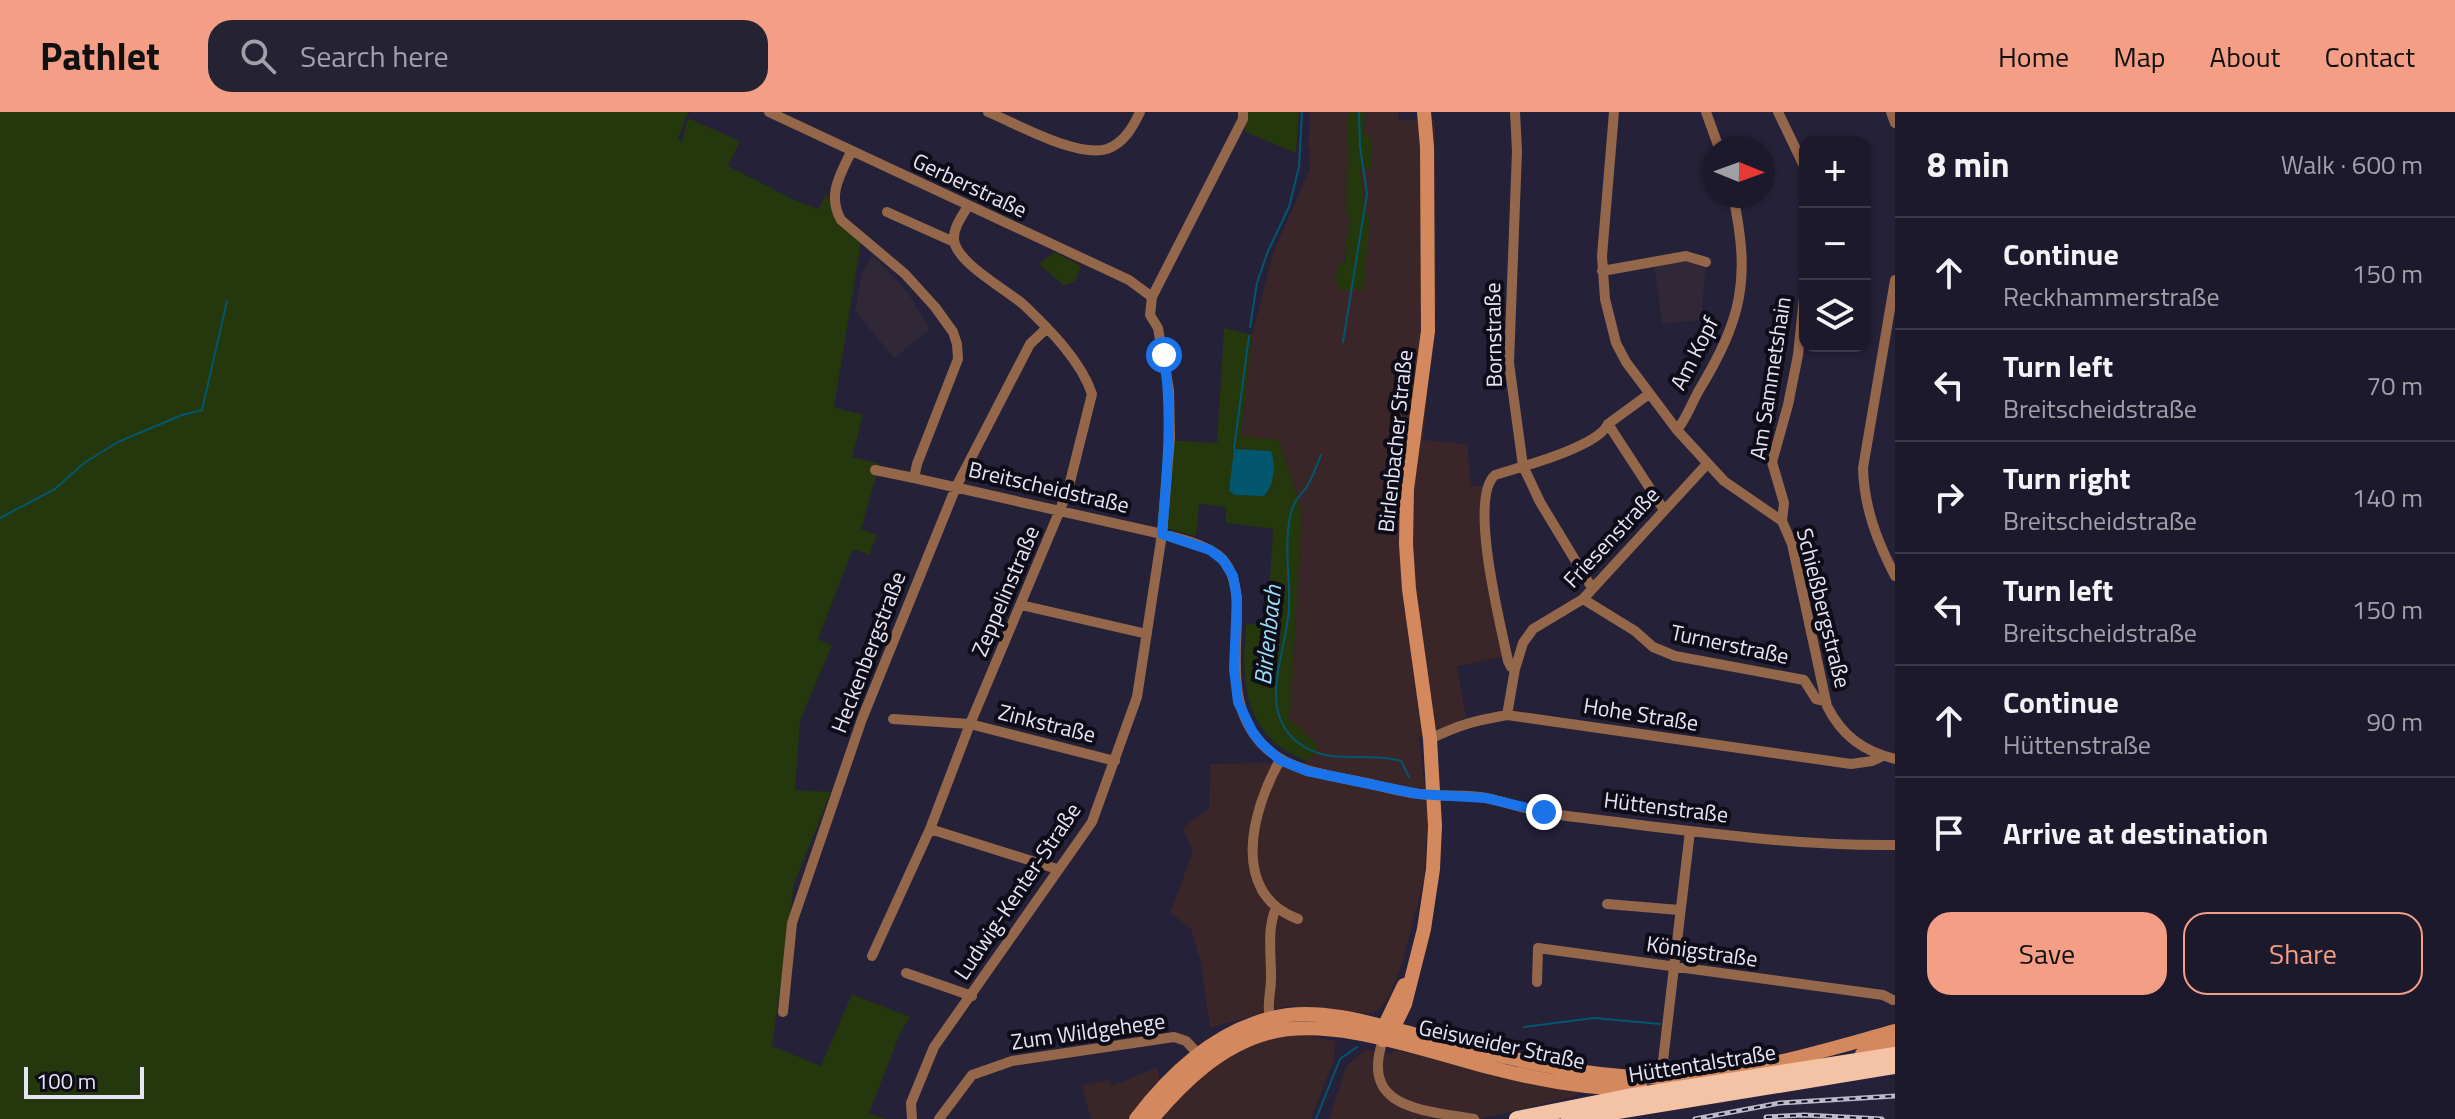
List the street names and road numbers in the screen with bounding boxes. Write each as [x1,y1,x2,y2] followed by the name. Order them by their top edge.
[907,144,1033,226] street label: Gerberstraße
[1475,282,1511,388] street label: Bornstraße
[1740,294,1800,462] street label: Am Sammetshain
[1661,309,1727,396] street label: Am Kopf
[1369,348,1421,534] street label: Birlenbacher Straße
[965,452,1133,522] street label: Breitscheidstraße
[1555,479,1667,595] street label: Friesenstraße
[962,520,1048,662] street label: Zeppelinstraße
[1788,524,1860,692] street label: Schießbergstraße
[822,566,914,738] street label: Heckenbergstraße
[1668,615,1792,673] street label: Turnerstraße
[1581,688,1701,740] street label: Hohe Straße
[995,694,1099,752] street label: Zinkstraße
[1602,782,1730,832] street label: Hüttenstraße
[945,796,1089,986] street label: Ludwig-Kenter-Straße
[1644,926,1760,976] street label: Königstraße
[1009,1003,1167,1059] street label: Zum Wildgehege
[1416,1010,1588,1078] street label: Geisweider Straße
[1626,1035,1778,1091] street label: Hüttentalstraße

